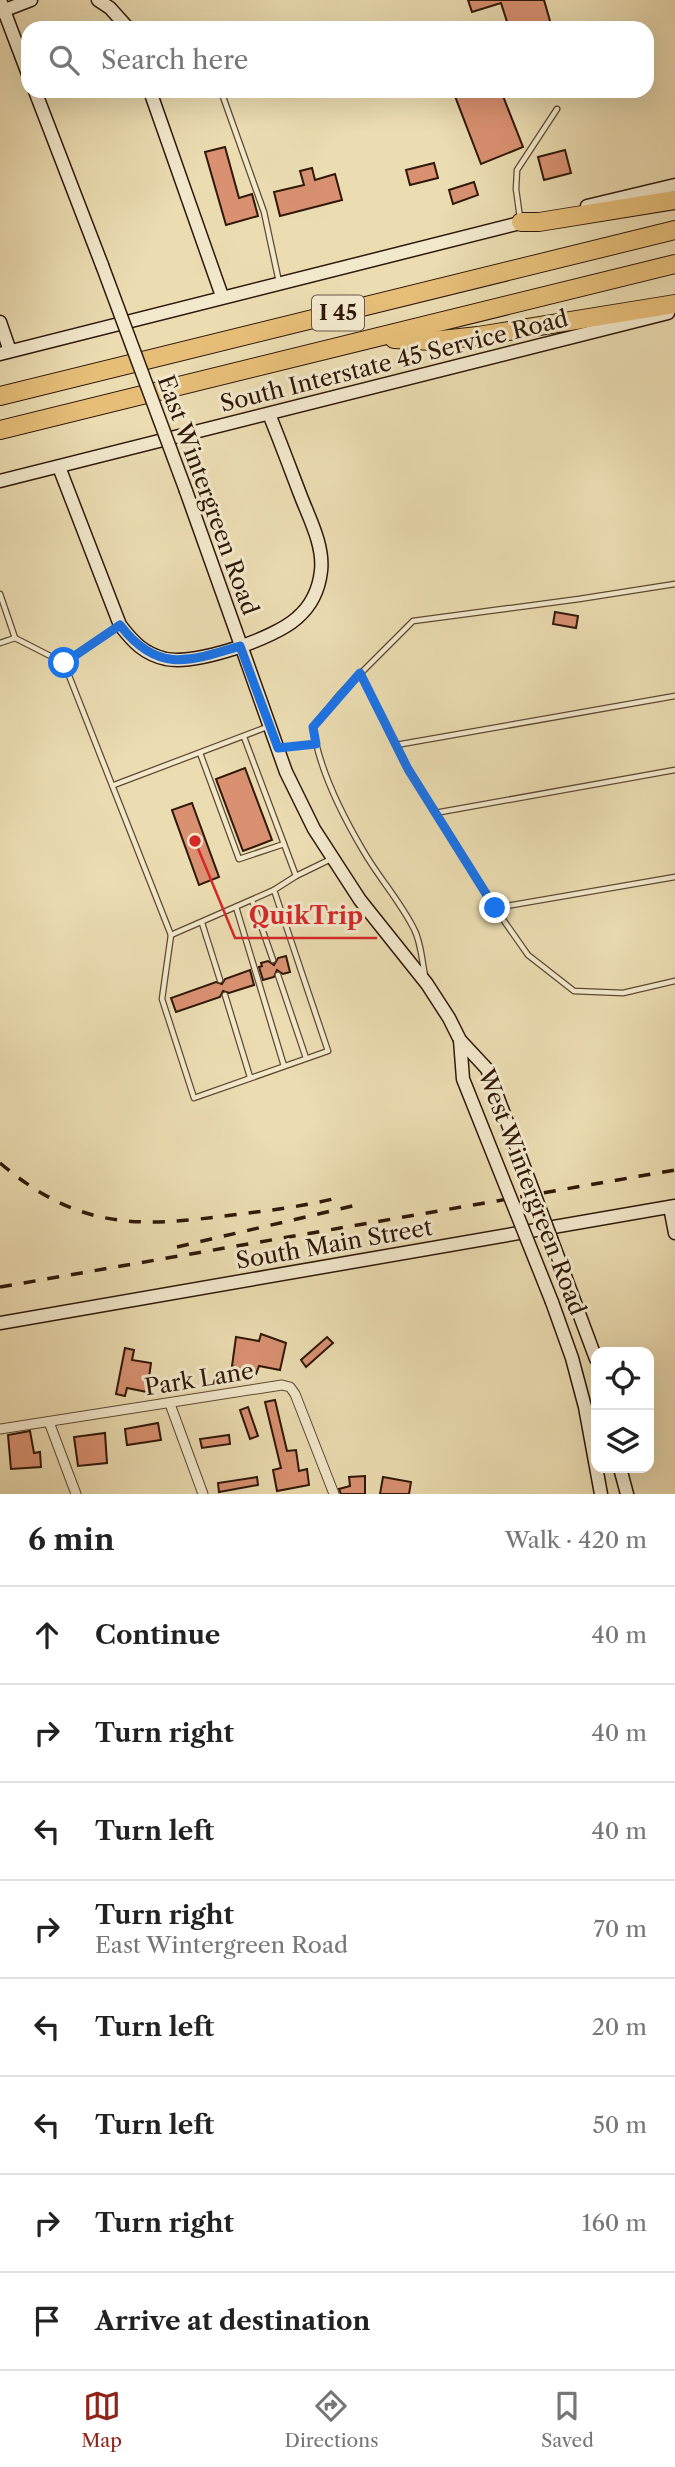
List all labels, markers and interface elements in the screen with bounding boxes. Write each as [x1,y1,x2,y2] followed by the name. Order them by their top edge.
[21,21,654,98] search box
[45,41,83,79] icon: search
[101,44,248,76] text: Search here
[312,296,364,330] road number: I 45
[217,304,571,418] street label: South Interstate 45 Service Road
[152,371,264,619] street label: East Wintergreen Road
[48,647,79,678] route start
[479,892,510,923] route end
[235,893,377,938] callout: QuikTrip
[249,901,363,930] text: QuikTrip
[472,1064,592,1319] street label: West Wintergreen Road
[234,1213,434,1275] street label: South Main Street
[591,1347,654,1473] map controls
[591,1347,654,1410] button: locate
[142,1357,256,1401] street label: Park Lane
[591,1410,654,1473] button: layers
[28,1521,115,1558] text: 6 min
[505,1526,647,1554] text: Walk · 420 m
[28,1616,66,1654] icon: ahead
[95,1619,220,1651] text: Continue
[592,1621,647,1649] text: 40 m
[28,1714,66,1752] icon: right
[95,1717,234,1749] text: Turn right
[592,1719,647,1747] text: 40 m
[28,1812,66,1850] icon: left
[95,1815,214,1847] text: Turn left
[592,1817,647,1845] text: 40 m
[95,1899,234,1931] text: Turn right
[28,1910,66,1948] icon: right
[594,1915,647,1943] text: 70 m
[95,1931,348,1959] text: East Wintergreen Road
[28,2008,66,2046] icon: left
[95,2011,214,2043] text: Turn left
[592,2013,647,2041] text: 20 m
[28,2106,66,2144] icon: left
[95,2109,214,2141] text: Turn left
[592,2111,647,2139] text: 50 m
[28,2204,66,2242] icon: right
[95,2207,234,2239] text: Turn right
[582,2209,647,2237] text: 160 m
[28,2302,66,2340] icon: arrive
[95,2305,370,2337] text: Arrive at destination
[81,2387,122,2452] tab: Map
[285,2387,378,2452] tab: Directions
[541,2387,594,2452] tab: Saved

